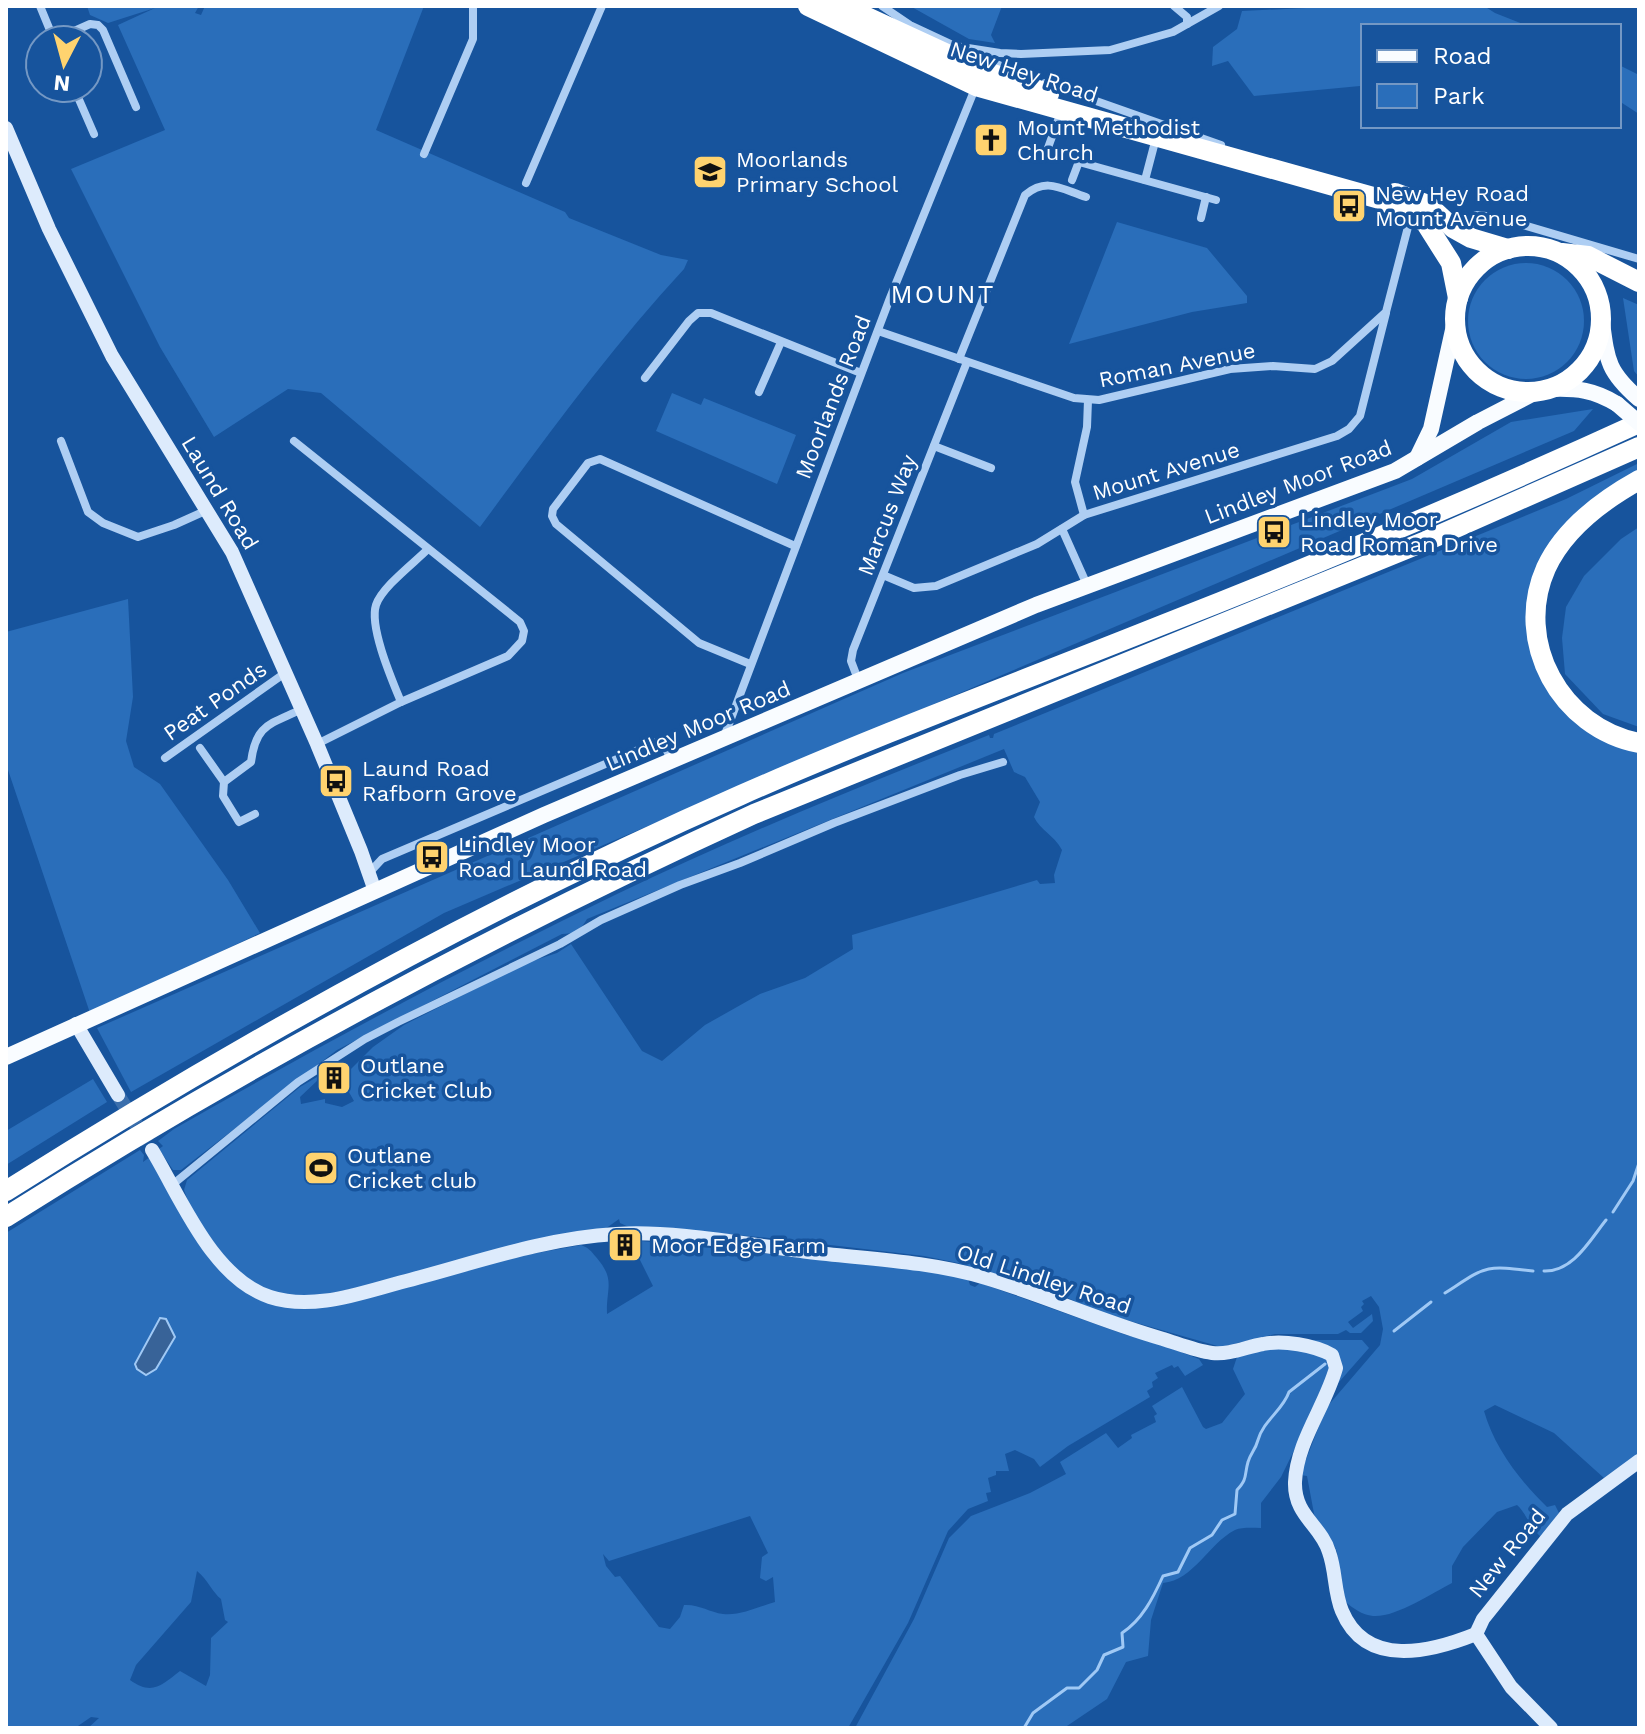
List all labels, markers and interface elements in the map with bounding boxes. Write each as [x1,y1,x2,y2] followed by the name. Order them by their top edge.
[24,24,104,104] north arrow
[1361,24,1621,128] legend
[947,36,1101,108] street label: New Hey Road
[1433,42,1492,70] text: Road
[53,70,71,97] text: N
[1433,82,1485,110] text: Park
[1017,115,1200,165] place label: Mount Methodist Church
[972,121,1010,159] church icon: Mount Methodist Church
[736,147,898,197] place label: Moorlands Primary School
[691,153,729,191] school or university icon: Moorlands Primary School
[1375,181,1529,231] place label: New Hey Road Mount Avenue
[1330,187,1368,225] bus stop icon: New Hey Road Mount Avenue
[891,279,995,309] district label: MOUNT
[790,312,876,482] street label: Moorlands Road
[1097,338,1257,392] street label: Roman Avenue
[176,432,264,554] street label: Laund Road
[1201,435,1395,529] street label: Lindley Moor Road
[1089,437,1243,505] street label: Mount Avenue
[852,450,922,579] street label: Marcus Way
[1300,507,1498,557] place label: Lindley Moor Road Roman Drive
[1255,513,1293,551] bus stop icon: Lindley Moor Road Roman Drive
[159,656,271,746] street label: Peat Ponds
[602,676,794,776] street label: Lindley Moor Road
[362,756,517,806] place label: Laund Road Rafborn Grove
[317,762,355,800] bus stop icon: Laund Road Rafborn Grove
[458,832,647,882] place label: Lindley Moor Road Laund Road
[413,838,451,876] bus stop icon: Lindley Moor Road Laund Road
[360,1053,493,1103] place label: Outlane Cricket Club
[315,1059,353,1097] building icon: Outlane Cricket Club
[347,1143,477,1193] place label: Outlane Cricket club
[302,1149,340,1187] sports icon: Outlane Cricket club
[606,1226,644,1264] building icon: Moor Edge Farm
[651,1233,826,1258] place label: Moor Edge Farm
[954,1239,1134,1319] street label: Old Lindley Road
[1463,1503,1551,1603] street label: New Road

